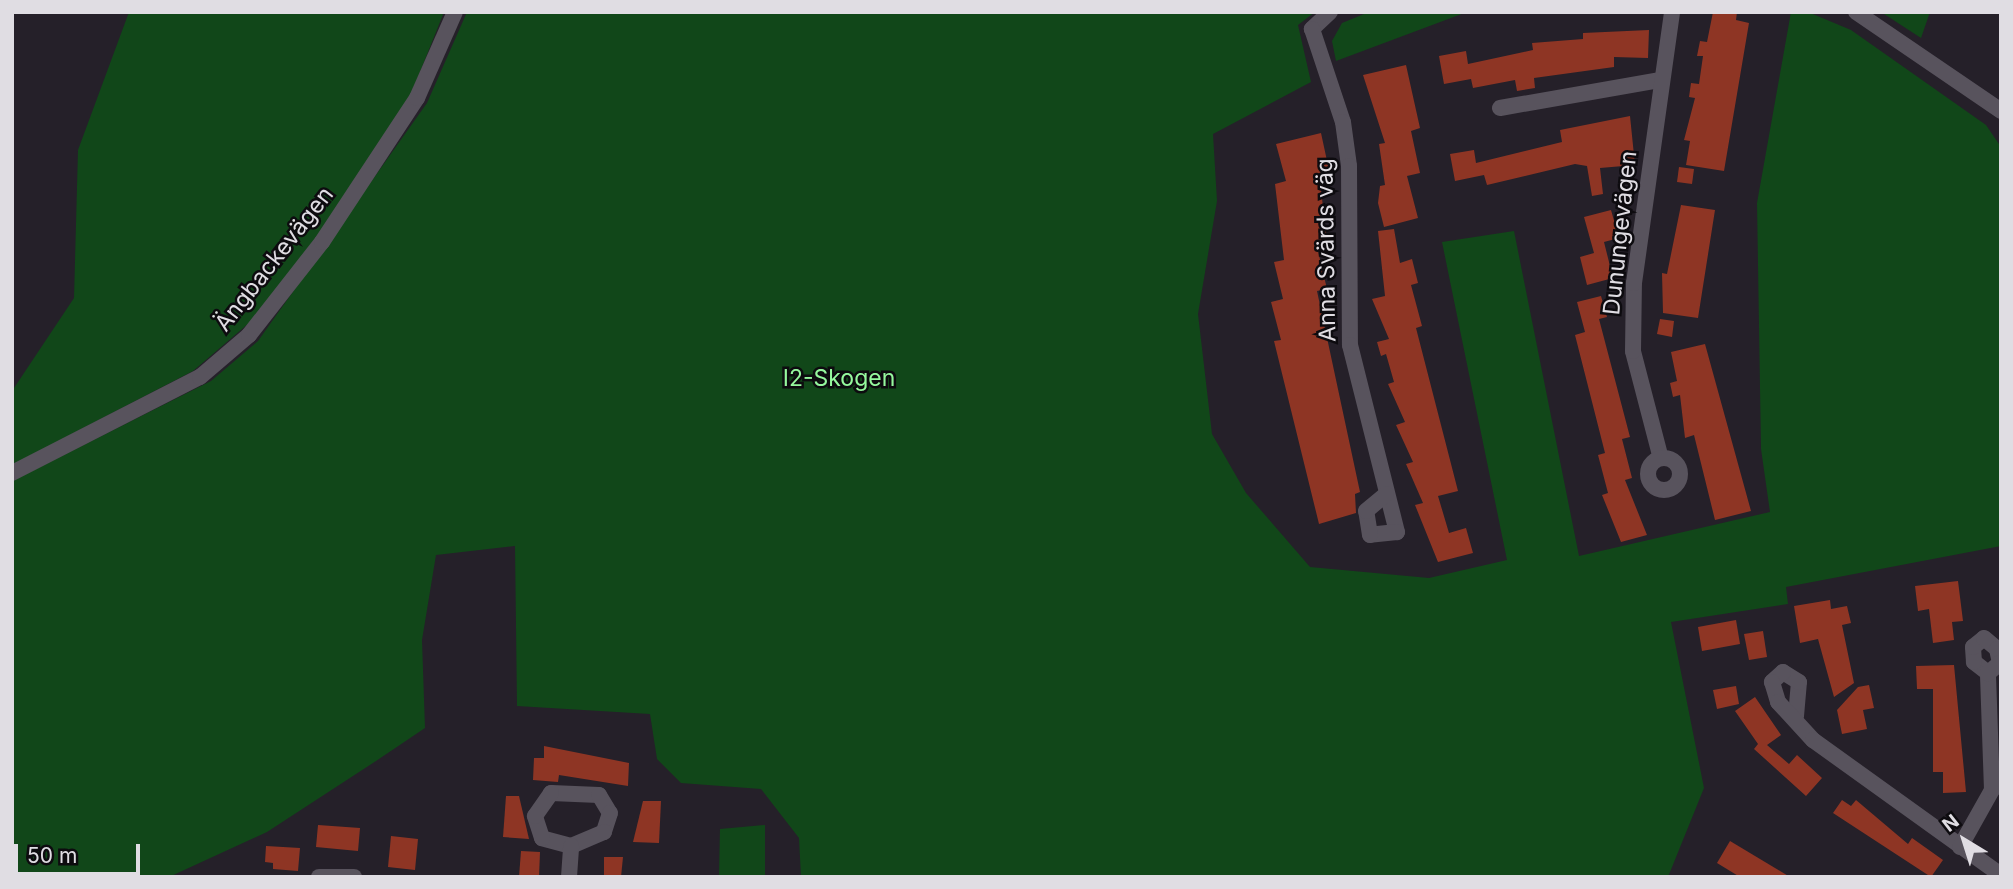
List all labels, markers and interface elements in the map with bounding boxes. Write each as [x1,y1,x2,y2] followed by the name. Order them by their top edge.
[1598,150,1642,316] street label: Dunungevägen
[1311,158,1341,342] street label: Anna Svärds väg
[209,181,339,337] street label: Ängbackevägen
[783,364,895,392] park label: I2-Skogen
[1929,805,1999,875] north arrow
[1938,810,1964,837] text: N
[18,830,144,874] scale bar
[27,843,77,868] text: 50 m

